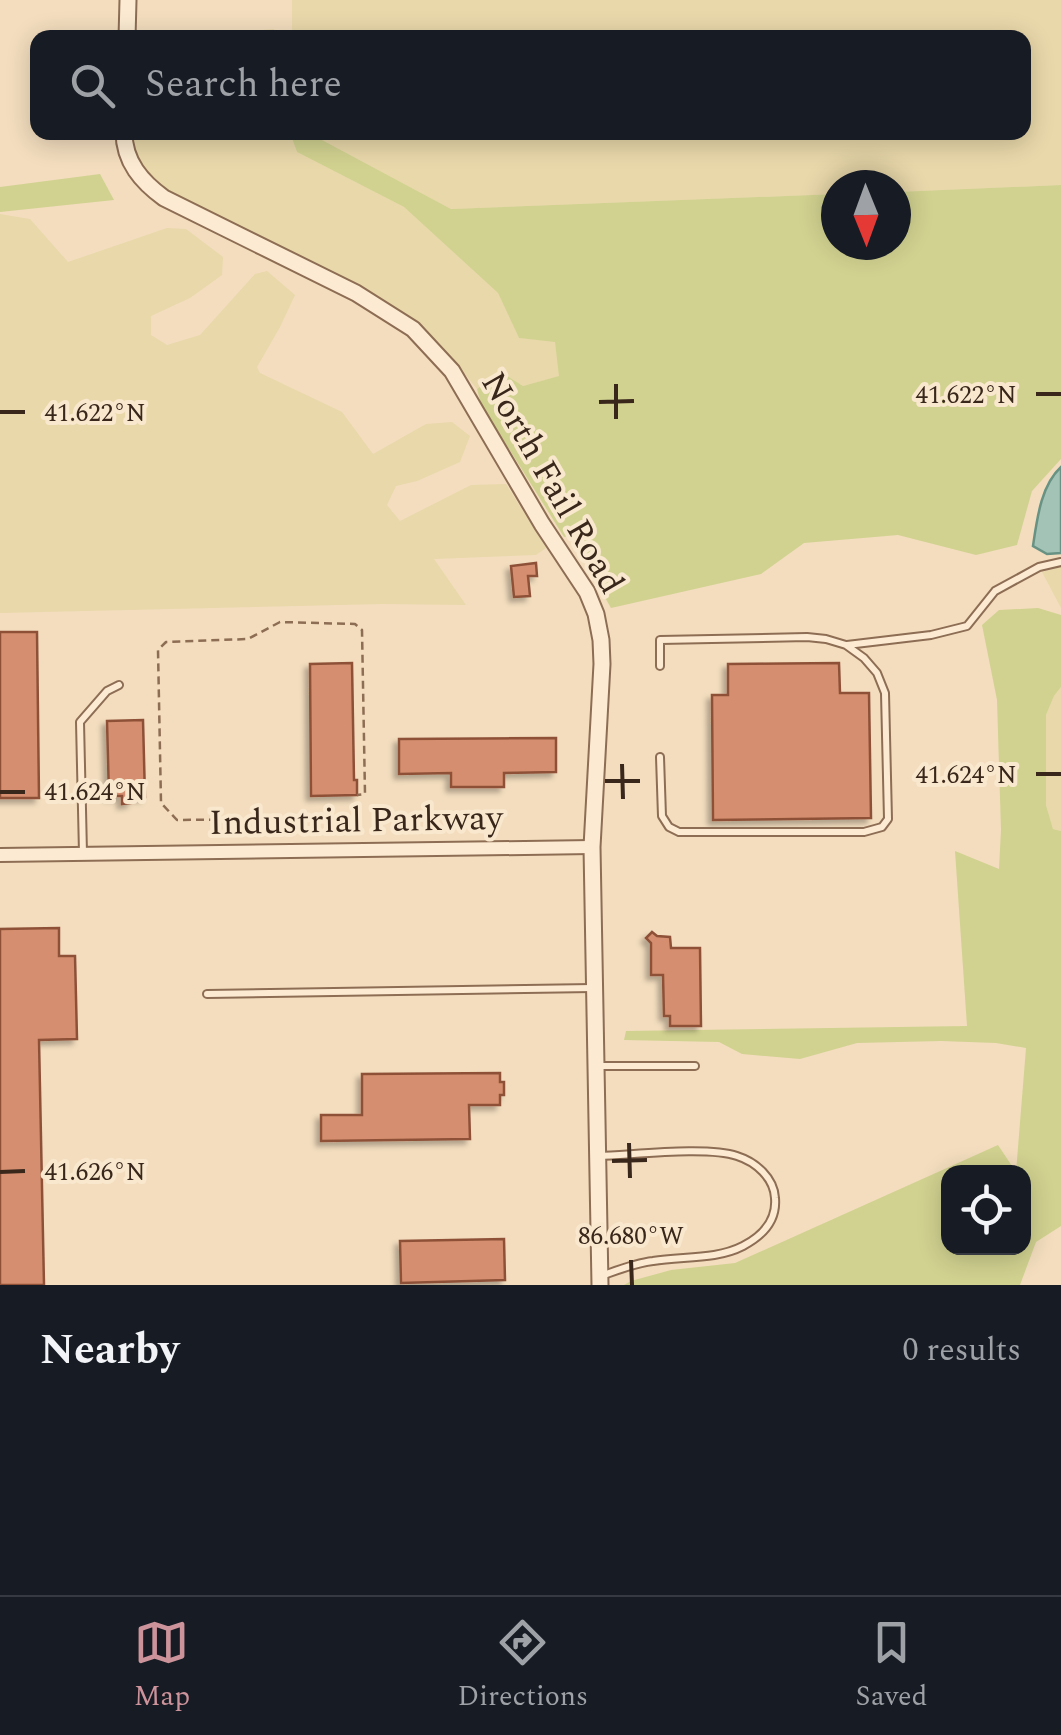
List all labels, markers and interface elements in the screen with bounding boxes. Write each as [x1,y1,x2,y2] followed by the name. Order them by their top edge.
[30,30,1031,140] search box
[145,56,342,114] text: Search here
[65,58,120,113] icon: search
[821,170,911,260] north arrow
[467,362,637,604] street label: North Fail Road
[915,377,1017,415] text: 41.622°N
[44,395,146,433] text: 41.622°N
[915,757,1017,795] text: 41.624°N
[44,774,146,812] text: 41.624°N
[209,792,505,850] street label: Industrial Parkway
[44,1154,146,1192] text: 41.626°N
[941,1165,1031,1255] map controls
[941,1165,1031,1255] button: locate
[578,1218,684,1256] text: 86.680°W
[40,1319,179,1382] text: Nearby
[902,1326,1021,1375] text: 0 results
[134,1615,190,1718] tab: Map
[457,1615,588,1718] tab: Directions
[856,1615,927,1718] tab: Saved

